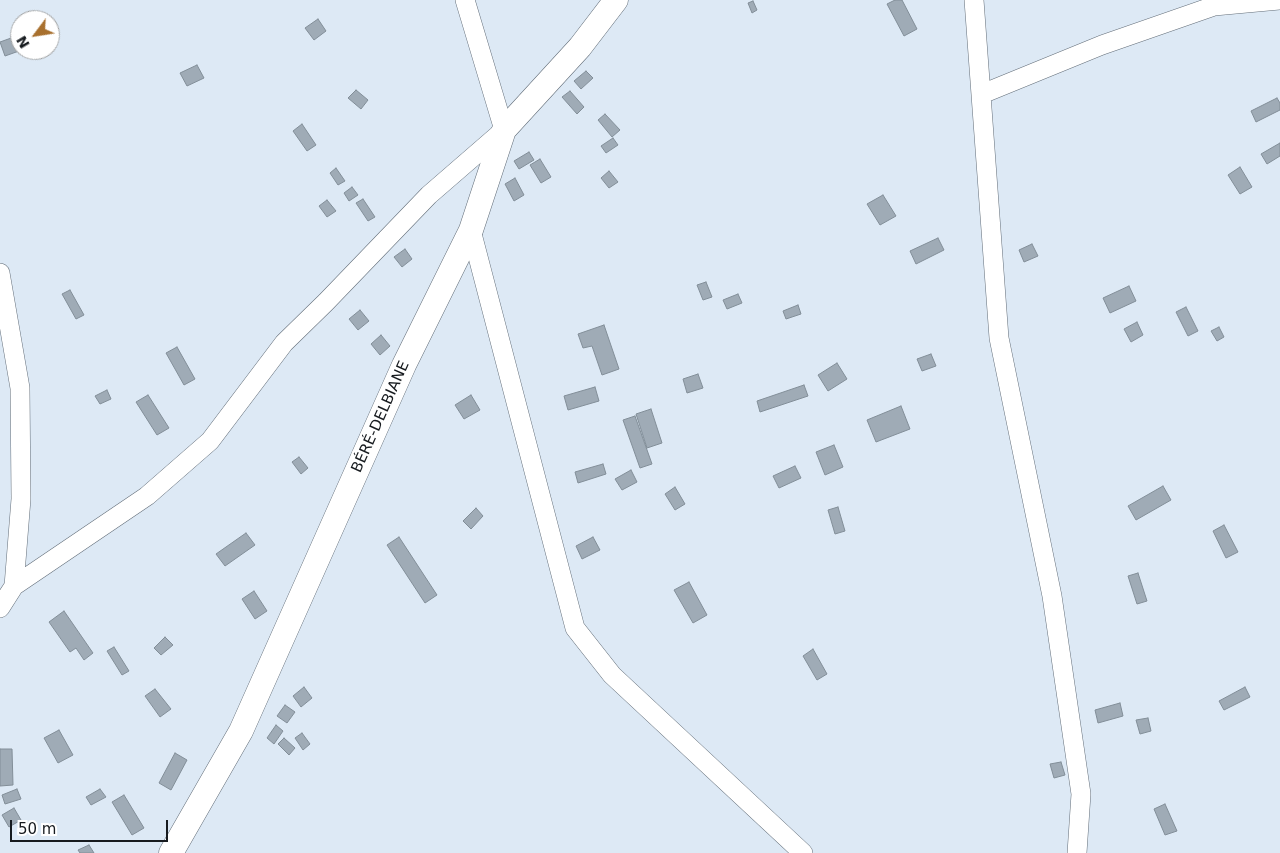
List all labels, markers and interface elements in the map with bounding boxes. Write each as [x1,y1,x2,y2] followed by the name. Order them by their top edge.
[10,10,60,60] north arrow
[13,33,33,51] text: N
[348,358,414,476] street label: BÉRÉ-DELBIANE
[12,810,170,842] scale bar
[18,820,56,838] text: 50 m

